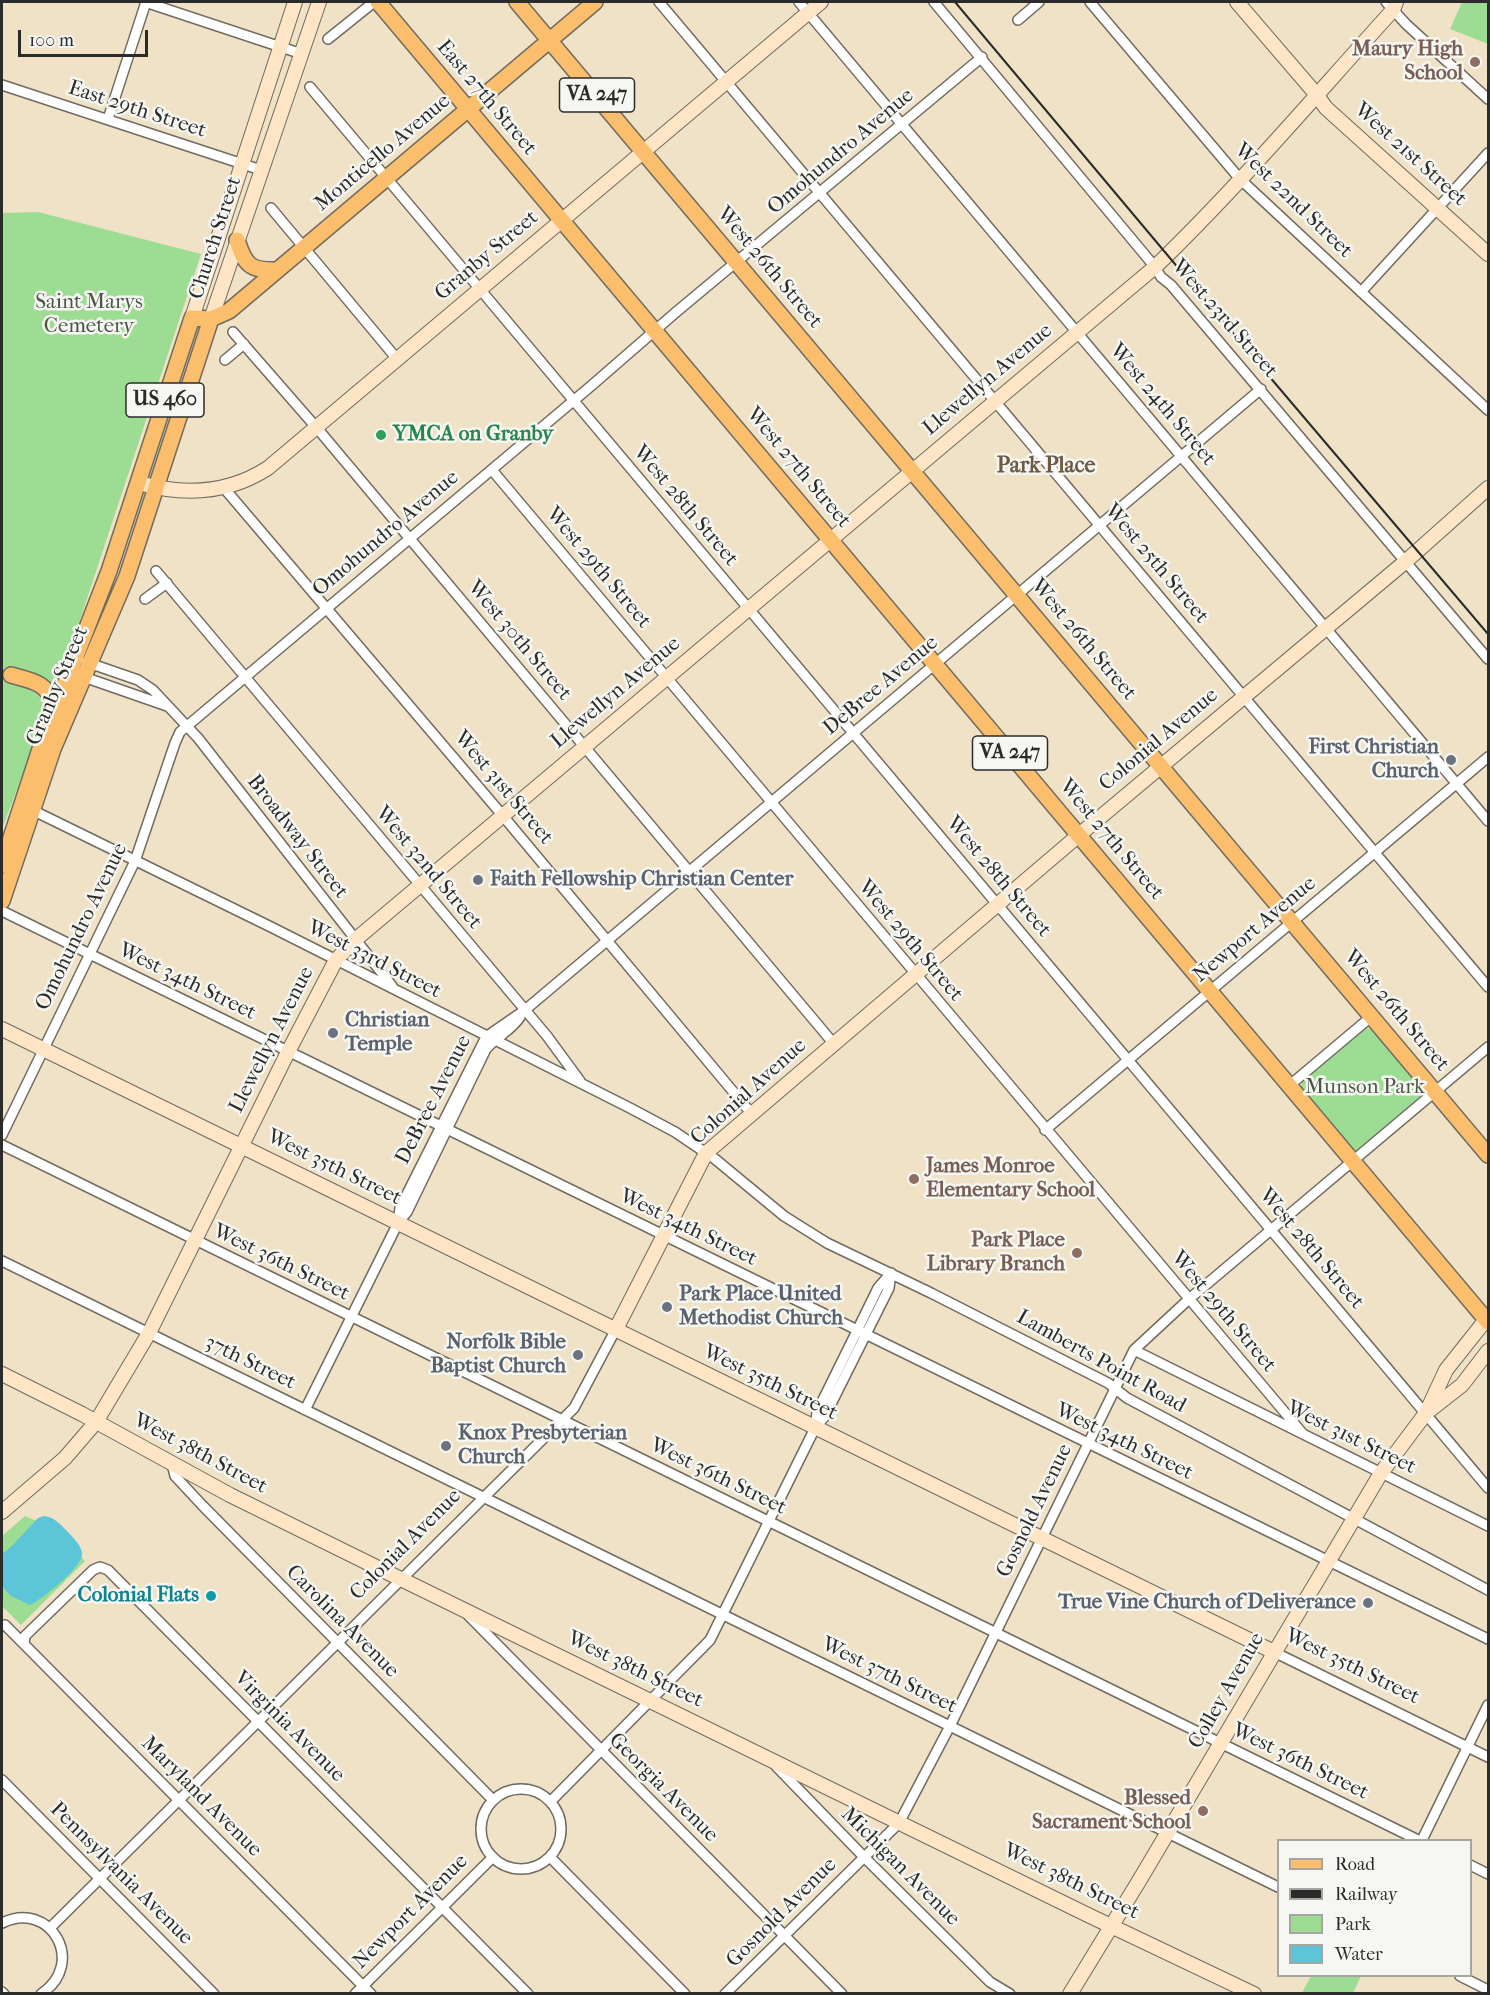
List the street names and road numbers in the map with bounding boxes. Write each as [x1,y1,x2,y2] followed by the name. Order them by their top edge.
[431,35,541,161] street label: East 27th Street
[65,76,209,144] street label: East 29th Street
[560,78,634,112] road number: VA 247
[763,83,919,221] street label: Omohundro Avenue
[310,89,456,217] street label: Monticello Avenue
[1348,98,1472,212] street label: West 21st Street
[1229,138,1357,264] street label: West 22nd Street
[184,174,248,302] street label: Church Street
[711,202,827,334] street label: West 26th Street
[430,205,544,307] street label: Granby Street
[1166,255,1282,383] street label: West 23rd Street
[918,319,1058,441] street label: Llewellyn Avenue
[1104,339,1220,471] street label: West 24th Street
[126,383,204,417] road number: US 460
[740,403,856,533] street label: West 27th Street
[627,440,743,572] street label: West 28th Street
[308,465,464,603] street label: Omohundro Avenue
[1099,499,1213,629] street label: West 25th Street
[540,502,656,634] street label: West 29th Street
[1025,574,1141,706] street label: West 26th Street
[462,576,576,706] street label: West 30th Street
[22,623,94,749] street label: Granby Street
[819,631,943,741] street label: DeBree Avenue
[546,632,686,754] street label: Llewellyn Avenue
[1095,683,1223,797] street label: Colonial Avenue
[448,726,558,850] street label: West 31st Street
[972,736,1048,770] road number: VA 247
[241,770,353,904] street label: Broadway Street
[1053,775,1169,905] street label: West 27th Street
[369,802,487,934] street label: West 32nd Street
[940,811,1056,943] street label: West 28th Street
[31,839,133,1015] street label: Omohundro Avenue
[1189,871,1321,989] street label: Newport Avenue
[852,875,968,1007] street label: West 29th Street
[303,915,445,1005] street label: West 33rd Street
[114,938,260,1026] street label: West 34th Street
[1338,945,1454,1077] street label: West 26th Street
[224,963,320,1117] street label: Llewellyn Avenue
[391,1031,477,1169] street label: DeBree Avenue
[686,1033,812,1151] street label: Colonial Avenue
[263,1125,405,1211] street label: West 35th Street
[1253,1183,1369,1315] street label: West 28th Street
[615,1184,761,1272] street label: West 34th Street
[209,1219,353,1307] street label: West 36th Street
[1165,1246,1281,1378] street label: West 29th Street
[1012,1305,1190,1419] street label: Lamberts Point Road
[200,1330,300,1396] street label: 37th Street
[699,1340,841,1426] street label: West 35th Street
[1282,1396,1420,1480] street label: West 31st Street
[1051,1398,1197,1486] street label: West 34th Street
[129,1408,271,1500] street label: West 38th Street
[646,1433,790,1521] street label: West 36th Street
[992,1440,1078,1582] street label: Gosnold Avenue
[345,1484,467,1606] street label: Colonial Avenue
[280,1560,404,1684] street label: Carolina Avenue
[1281,1624,1423,1710] street label: West 35th Street
[563,1626,707,1714] street label: West 38th Street
[1184,1629,1270,1753] street label: Colley Avenue
[817,1632,961,1720] street label: West 37th Street
[228,1666,350,1788] street label: Virginia Avenue
[1228,1718,1372,1806] street label: West 36th Street
[603,1728,723,1848] street label: Georgia Avenue
[135,1731,267,1863] street label: Maryland Avenue
[44,1797,198,1951] street label: Pennsylvania Avenue
[835,1802,965,1932] street label: Michigan Avenue
[999,1838,1143,1926] street label: West 38th Street
[348,1849,474,1975] street label: Newport Avenue
[722,1853,842,1973] street label: Gosnold Avenue

